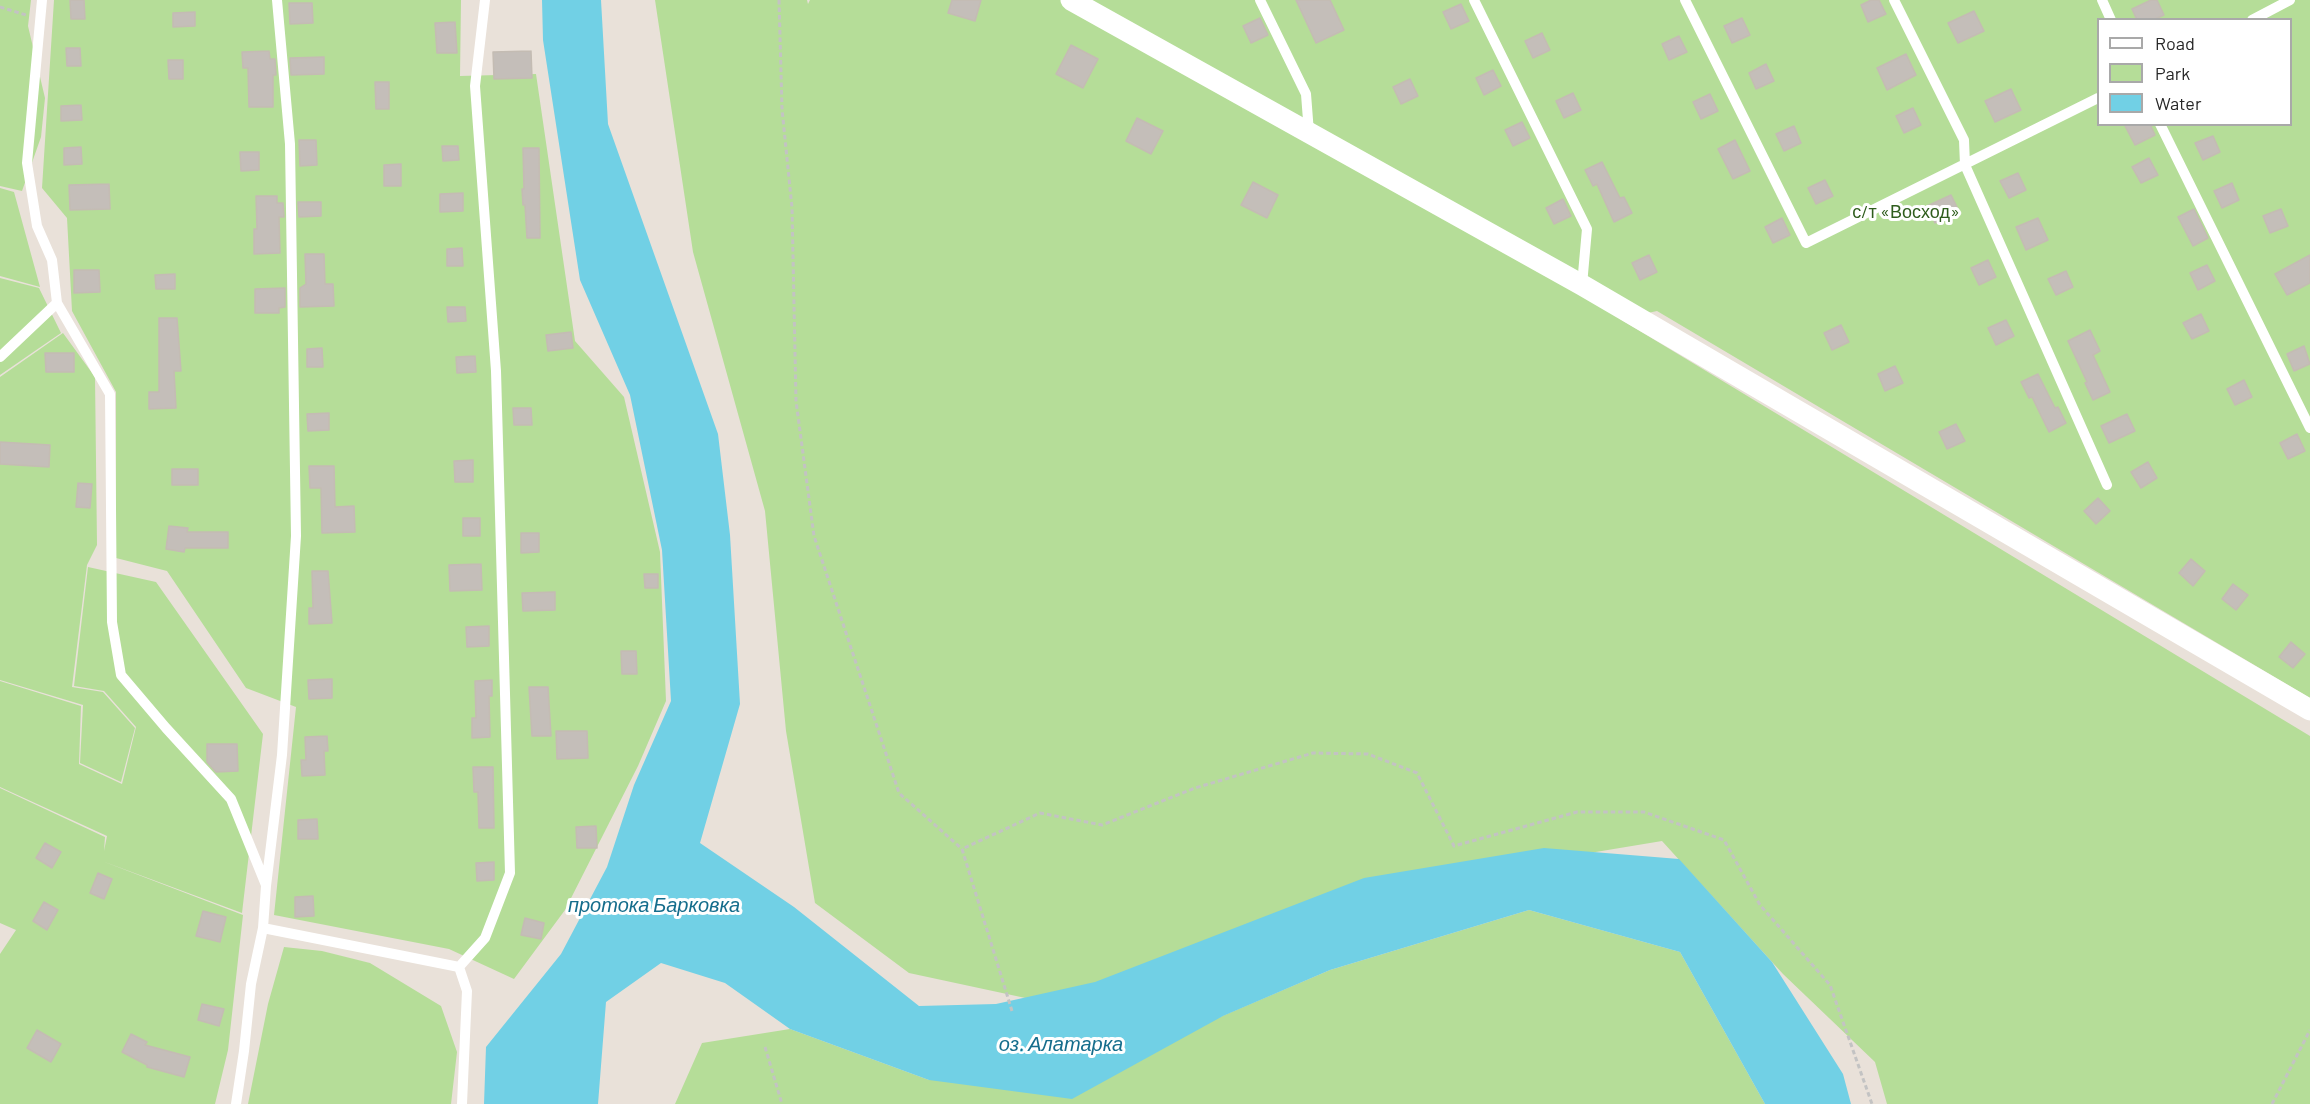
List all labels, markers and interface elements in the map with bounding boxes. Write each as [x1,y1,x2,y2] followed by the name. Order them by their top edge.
[2097,18,2292,126] legend
[2155,32,2195,54] text: Road
[2155,62,2190,84] text: Park
[2155,92,2202,114] text: Water
[1852,201,1960,223] park label: с/т «Восход»
[568,893,740,917] water label: протока Барковка
[999,1032,1123,1056] water label: оз. Алатарка

